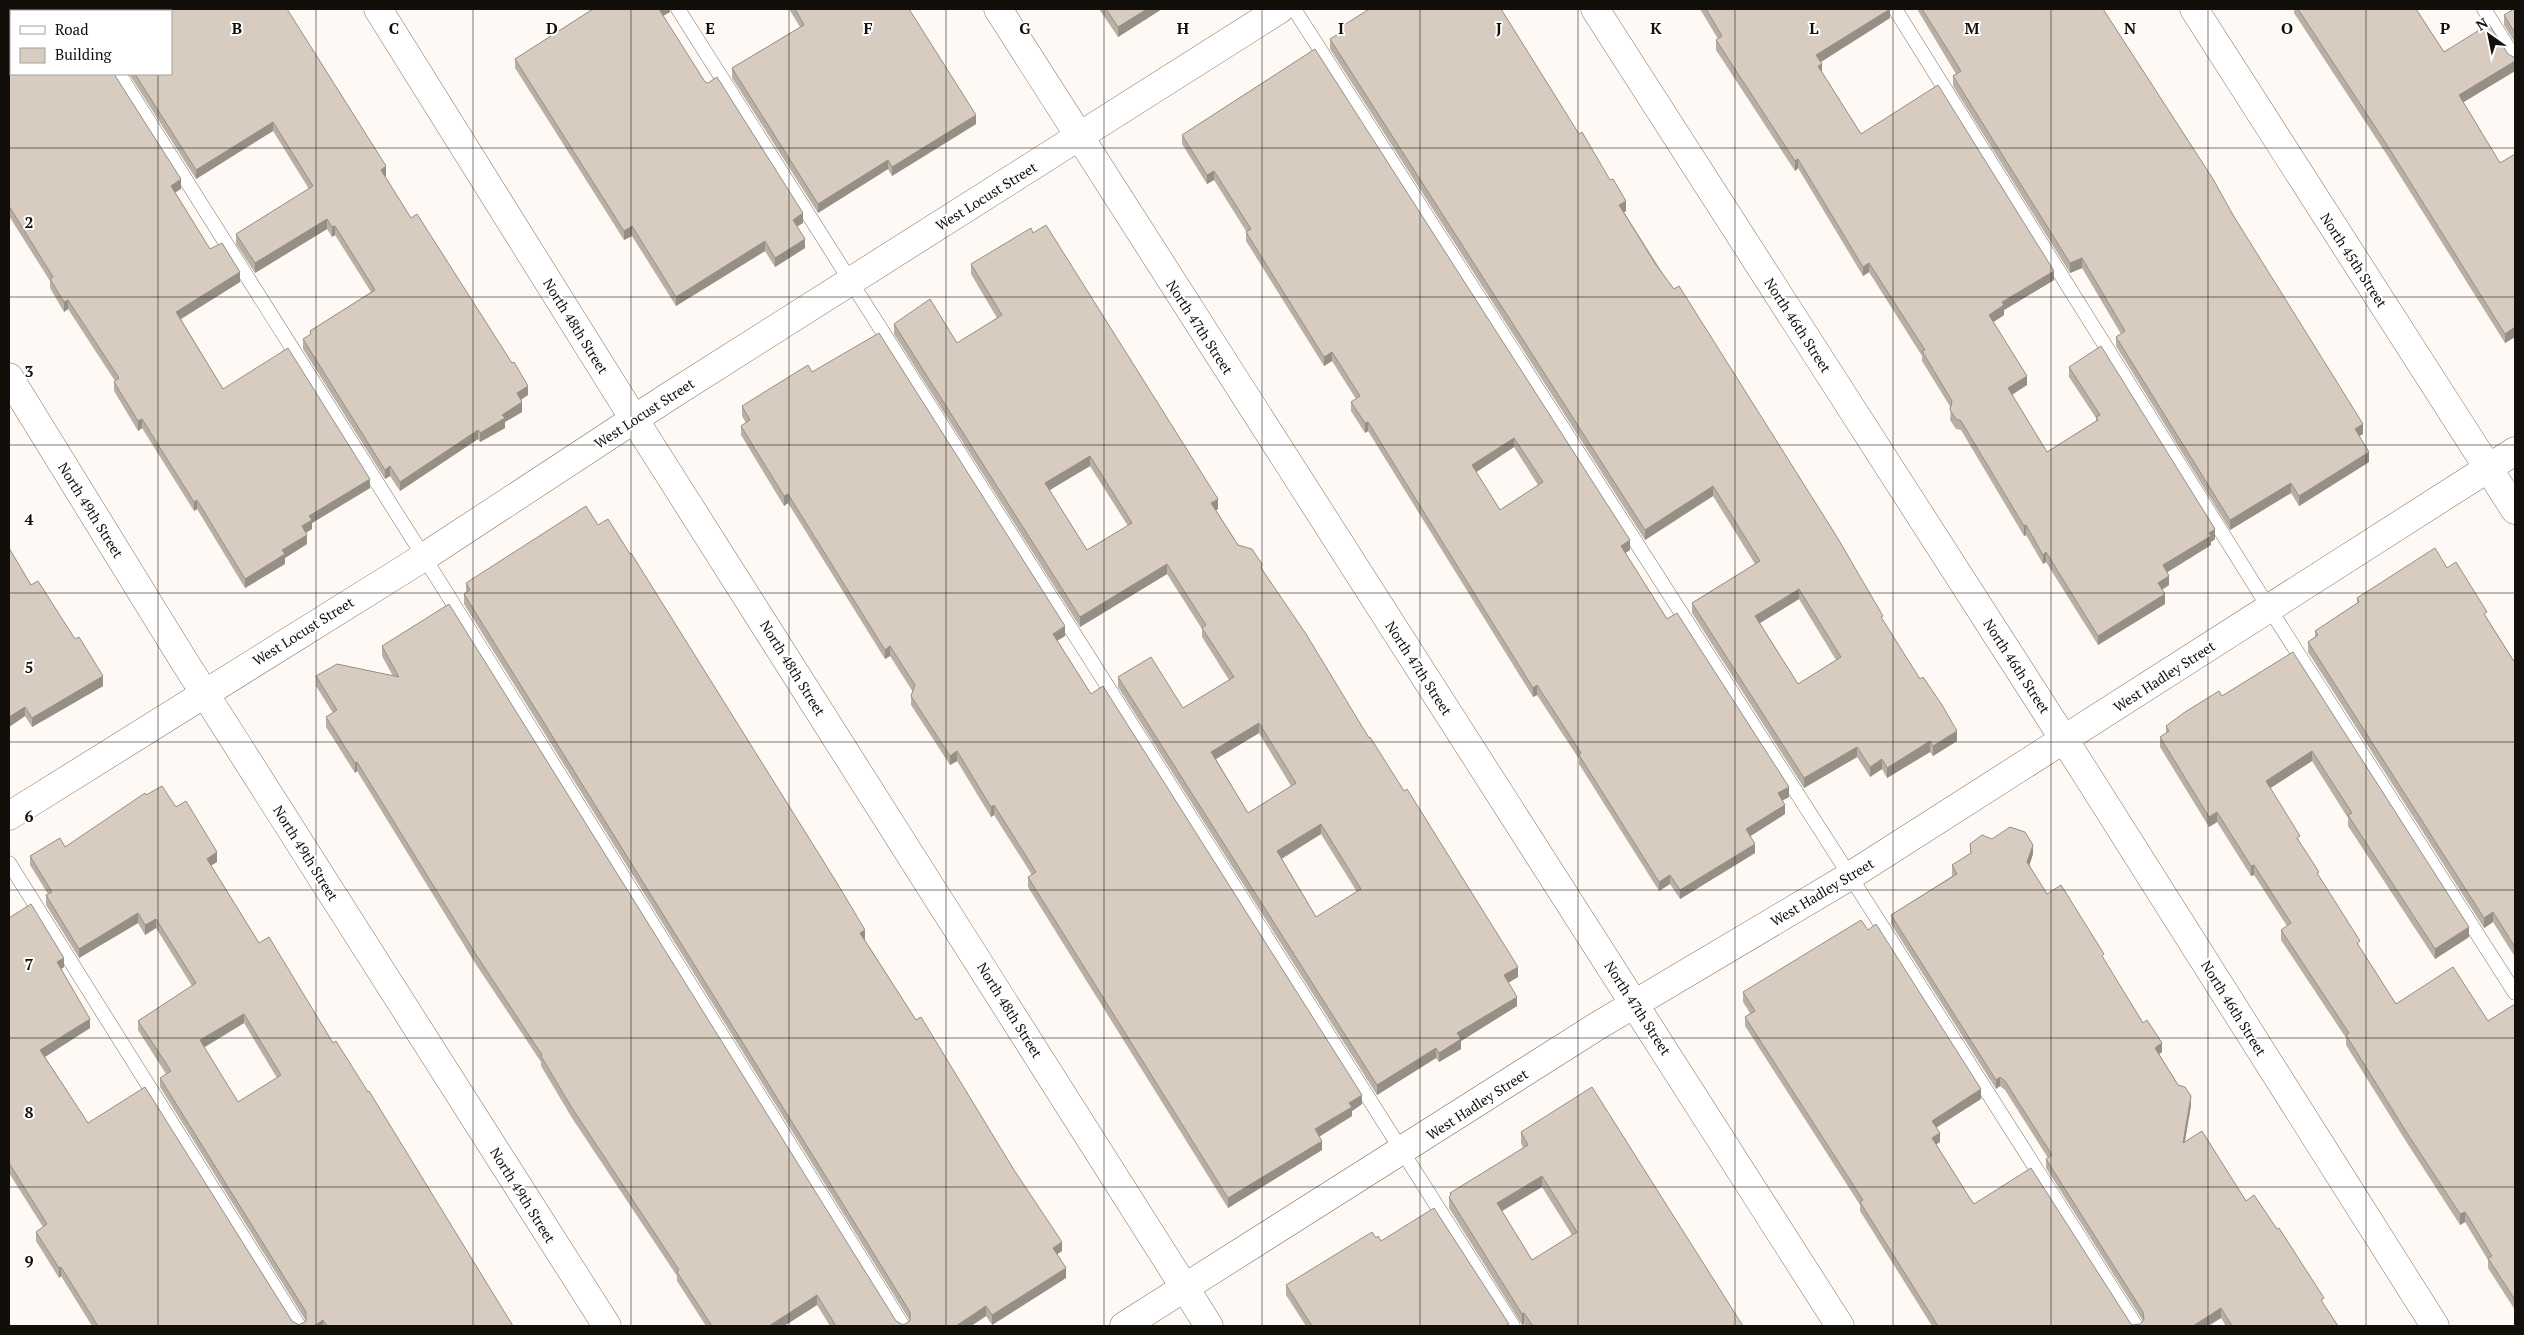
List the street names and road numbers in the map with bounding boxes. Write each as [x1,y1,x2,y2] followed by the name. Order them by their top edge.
[932,157,1041,235] street label: West Locust Street
[2316,209,2392,312] street label: North 45th Street
[1760,274,1836,377] street label: North 46th Street
[539,275,613,378] street label: North 48th Street
[1162,276,1238,378] street label: North 47th Street
[590,373,698,453] street label: West Locust Street
[54,459,128,562] street label: North 49th Street
[249,592,358,670] street label: West Locust Street
[1979,615,2055,718] street label: North 46th Street
[756,617,830,720] street label: North 48th Street
[1381,617,1457,719] street label: North 47th Street
[2109,636,2219,716] street label: West Hadley Street
[269,802,343,905] street label: North 49th Street
[1767,853,1878,930] street label: West Hadley Street
[1600,957,1676,1059] street label: North 47th Street
[2197,957,2271,1060] street label: North 46th Street
[973,959,1047,1062] street label: North 48th Street
[1422,1064,1532,1144] street label: West Hadley Street
[486,1144,560,1247] street label: North 49th Street

